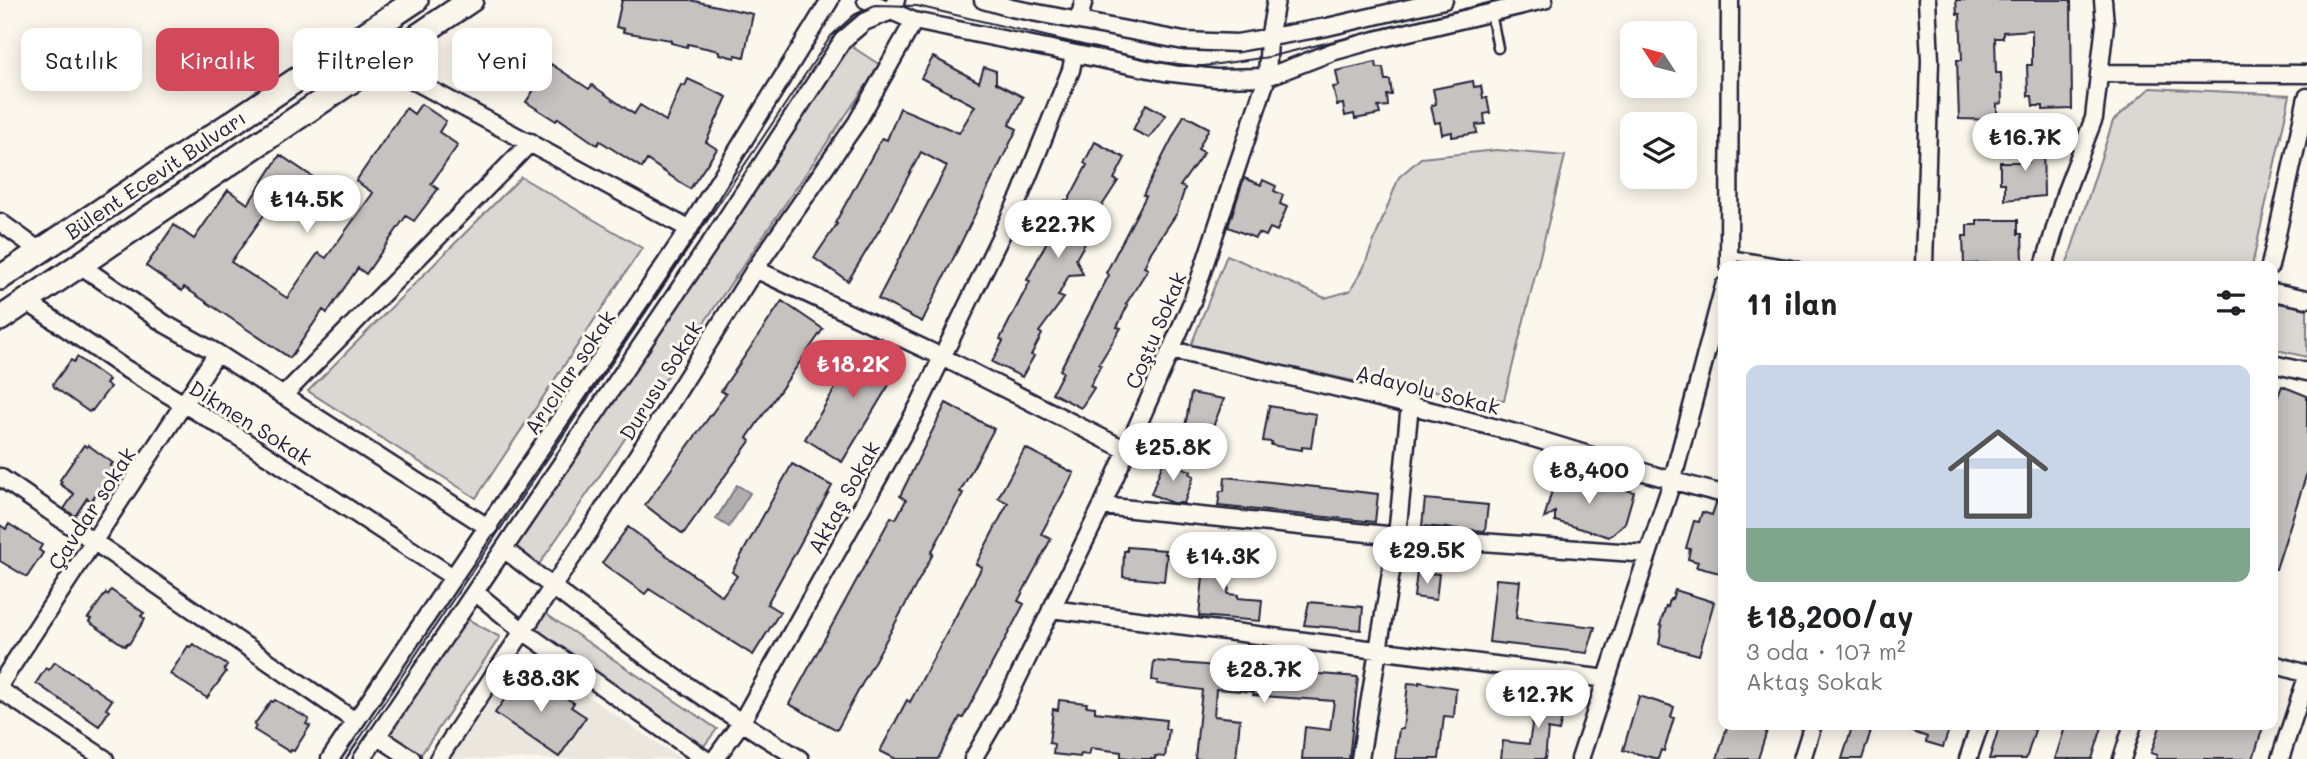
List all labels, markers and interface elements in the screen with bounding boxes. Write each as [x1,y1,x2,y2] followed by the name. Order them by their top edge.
[1620,21,1698,98] north arrow
[1620,21,1697,189] map controls
[21,28,142,91] chip: Satılık
[156,28,279,91] chip: Kiralık
[293,28,438,91] chip: Filtreler
[452,28,552,91] chip: Yeni
[59,103,251,245] street label: Bülent Ecevit Bulvarı
[1620,112,1697,189] button: layers
[1968,114,2082,173] pin: ₺16.7K
[1988,121,2062,151] text: ₺16.7K
[250,176,364,235] pin: ₺14.5K
[270,183,344,213] text: ₺14.5K
[1001,201,1115,260] pin: ₺22.7K
[1020,208,1096,238] text: ₺22.7K
[1118,267,1192,393] street label: Coştu Sokak
[1746,283,1837,323] text: 11 ilan
[2212,284,2250,322] icon: filters
[517,305,621,439] street label: Arıcılar sokak
[613,315,707,445] street label: Durusu Sokak
[796,340,910,400] pin: ₺18.2K
[816,348,890,378] text: ₺18.2K
[1353,358,1503,420] street label: Adayolu Sokak
[185,374,317,470] street label: Dikmen Sokak
[1935,411,2061,537] icon: home
[1116,424,1230,483] pin: ₺25.8K
[1134,431,1212,461] text: ₺25.8K
[801,436,885,558] street label: Aktaş Sokak
[41,442,141,574] street label: Çavdar sokak
[1532,447,1646,506] pin: ₺8,400
[1549,454,1629,484] text: ₺8,400
[1370,526,1484,586] pin: ₺29.5K
[1166,532,1280,592] pin: ₺14.3K
[1389,534,1465,564] text: ₺29.5K
[1185,540,1261,570] text: ₺14.3K
[1746,596,1913,636] text: ₺18,200/ay
[1746,636,1906,666] text: 3 oda · 107 m²
[1207,646,1321,705] pin: ₺28.7K
[1226,653,1302,683] text: ₺28.7K
[484,654,598,714] pin: ₺38.3K
[502,662,580,692] text: ₺38.3K
[1746,666,1882,696] text: Aktaş Sokak
[1481,670,1595,730] pin: ₺12.7K
[1502,678,1574,708] text: ₺12.7K

